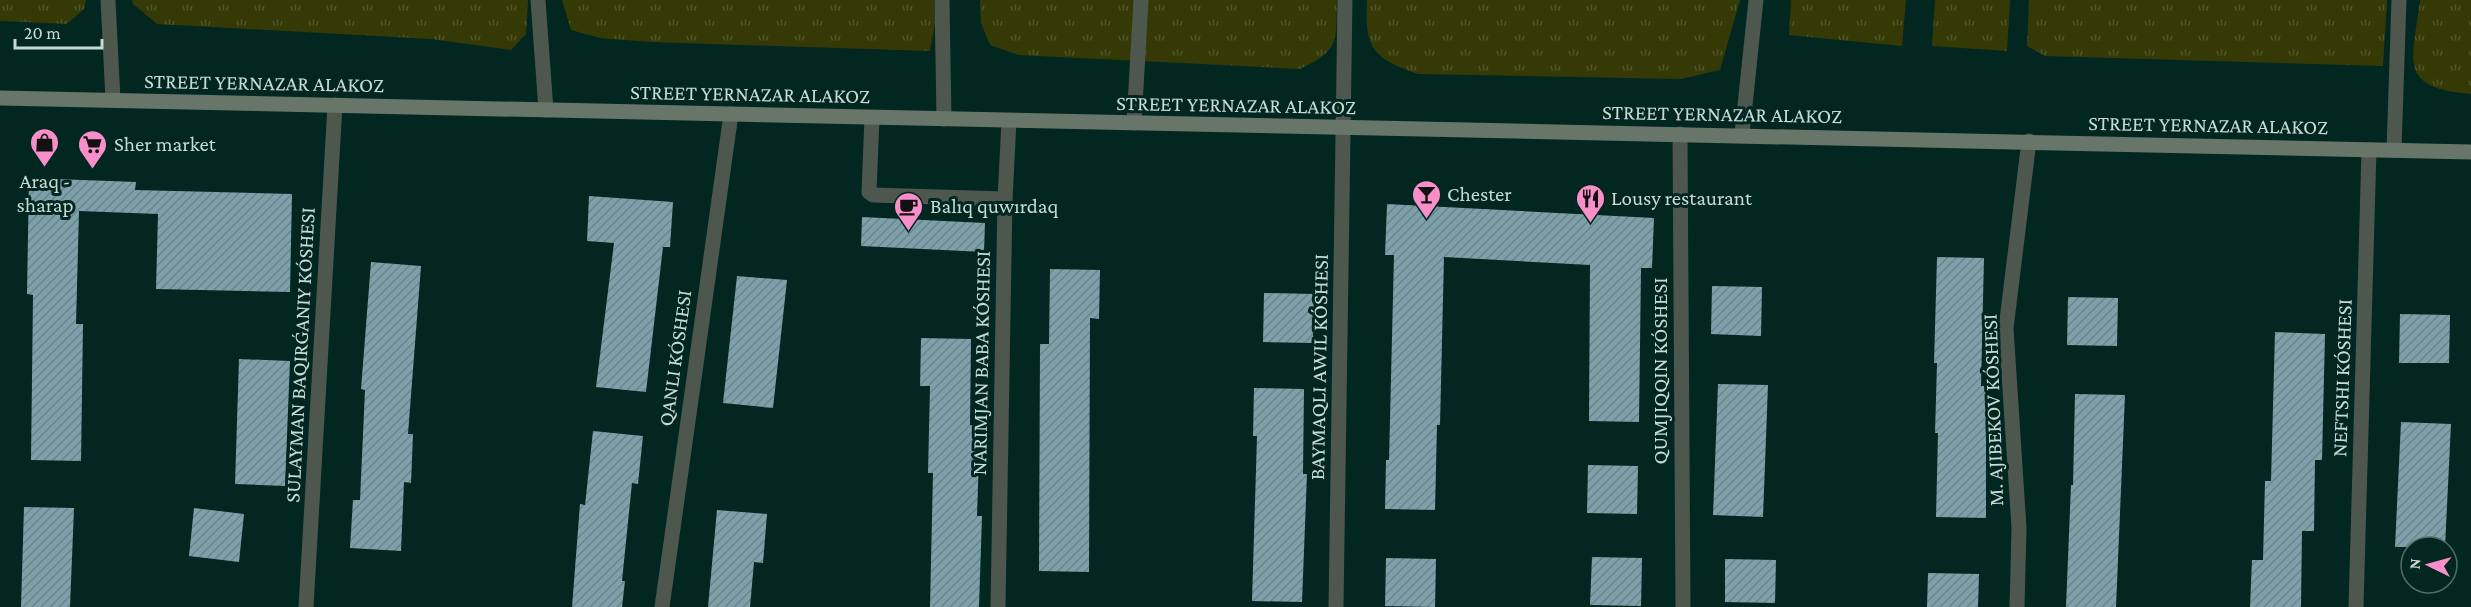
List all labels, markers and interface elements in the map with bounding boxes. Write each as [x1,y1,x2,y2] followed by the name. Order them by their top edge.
[15,12,102,50] scale bar
[24,23,61,43] text: 20 m
[144,69,384,97] street label: STREET YERNAZAR ALAKOZ
[630,80,870,108] street label: STREET YERNAZAR ALAKOZ
[1116,91,1356,119] street label: STREET YERNAZAR ALAKOZ
[1602,100,1842,128] street label: STREET YERNAZAR ALAKOZ
[2088,111,2328,139] street label: STREET YERNAZAR ALAKOZ
[29,126,61,168] shop icon: Araq - sharap
[77,128,109,170] supermarket icon: Sher market
[114,132,217,156] place label: Sher market
[16,169,74,217] place label: Araq - sharap
[1410,178,1442,220] bar icon: Chester
[1447,182,1512,206] place label: Chester
[1574,182,1606,224] restaurant icon: Lousy restaurant
[1611,186,1753,210] place label: Lousy restaurant
[893,190,925,232] cafe icon: Balıq quwırdaq
[930,194,1059,218] place label: Balıq quwırdaq
[280,207,320,503] street label: SULAYMAN BAQIRǴANIY KÓSHESI
[967,250,995,476] street label: NARIMJAN BABA KÓSHESI
[1305,254,1333,480] street label: BAYMAQLI AWIL KÓSHESI
[1648,277,1672,465] street label: QUMJIQQIN KÓSHESI
[654,288,696,428] street label: QANLI KÓSHESI
[2327,299,2357,457] street label: NEFTSHI KÓSHESI
[1978,313,2008,507] street label: M. AJIBEKOV KÓSHESI
[2399,535,2459,595] north arrow
[2406,557,2424,570] text: N

